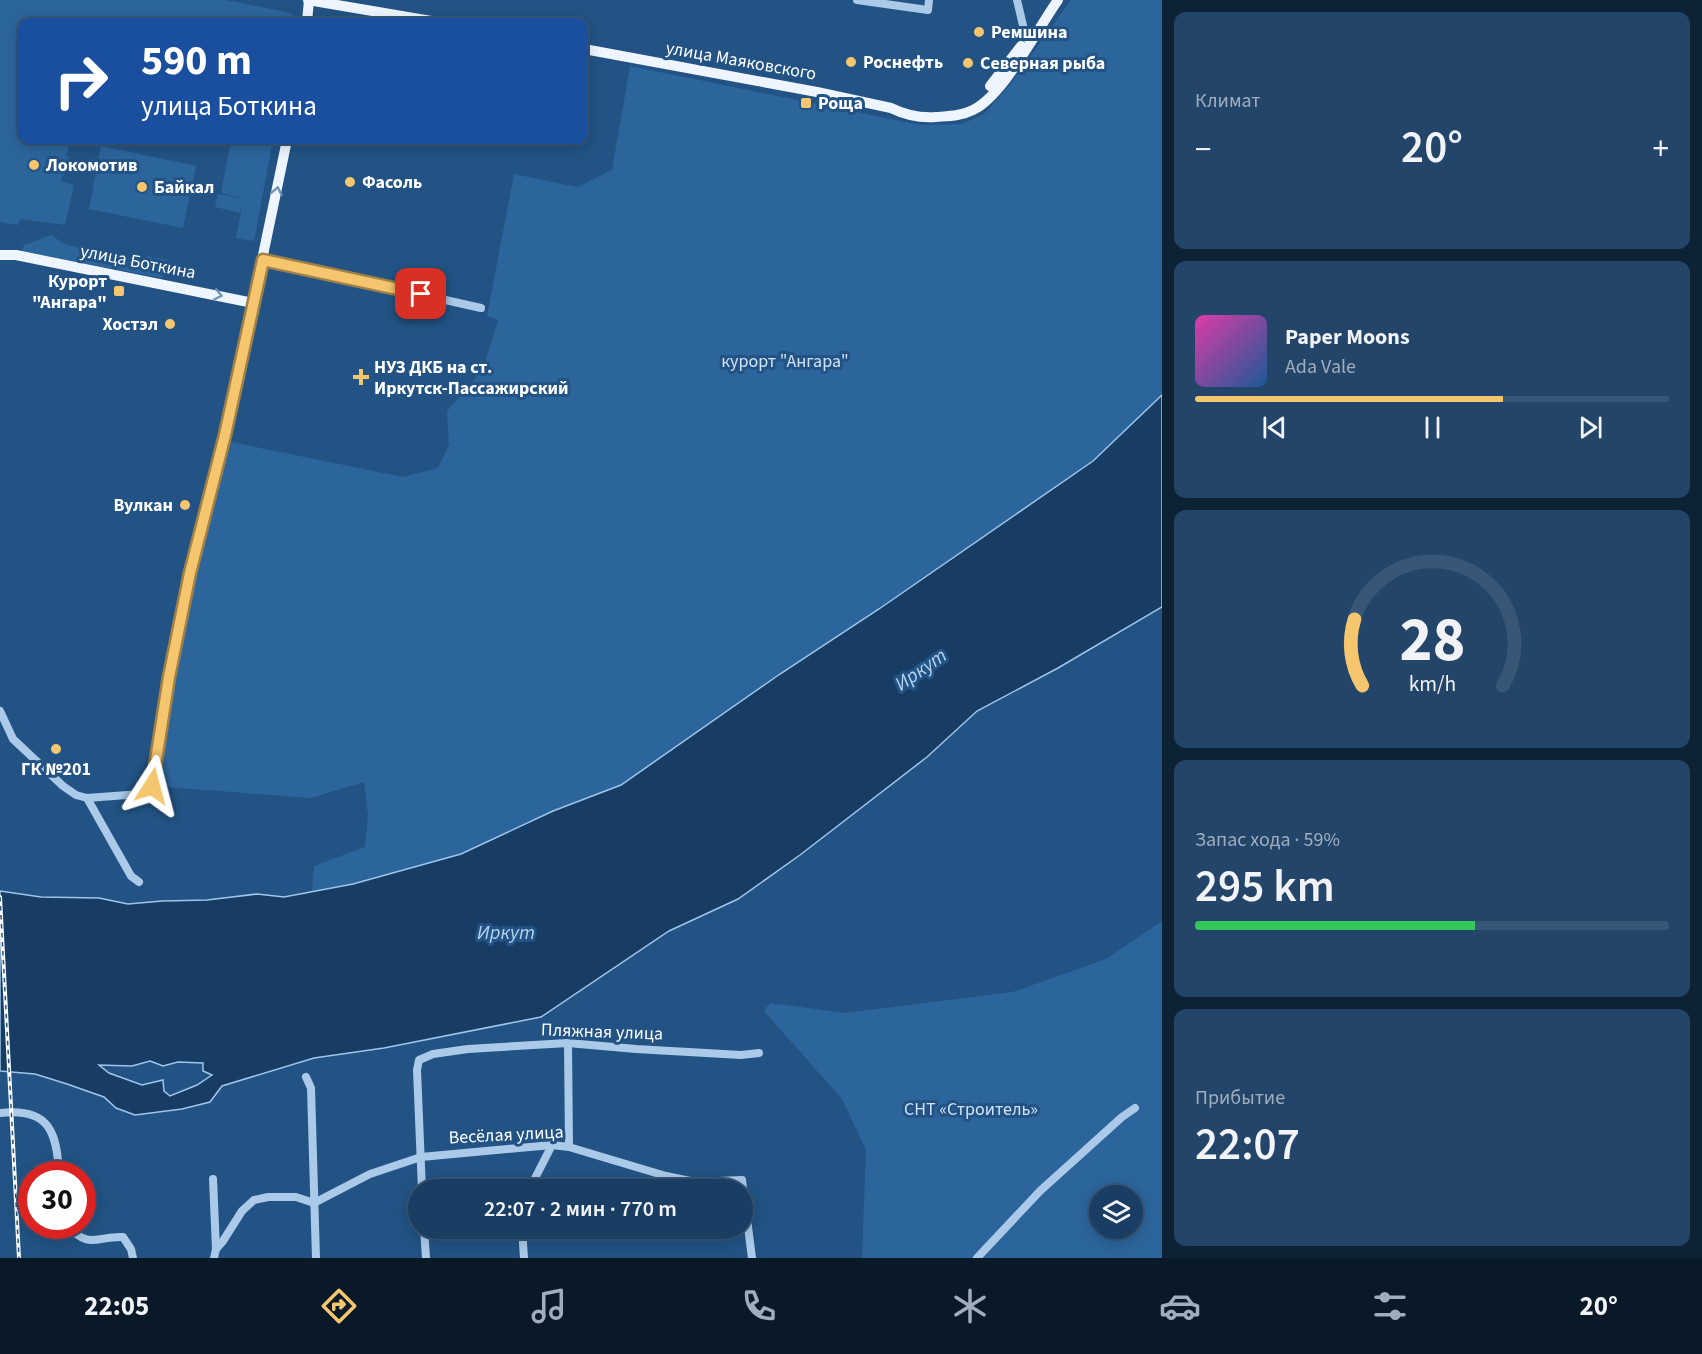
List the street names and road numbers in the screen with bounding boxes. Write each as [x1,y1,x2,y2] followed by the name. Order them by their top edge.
[664,35,818,87] street label: улица Маяковского
[78,239,198,285] street label: улица Боткина
[541,1017,663,1047] street label: Пляжная улица
[448,1120,564,1150] street label: Весёлая улица

